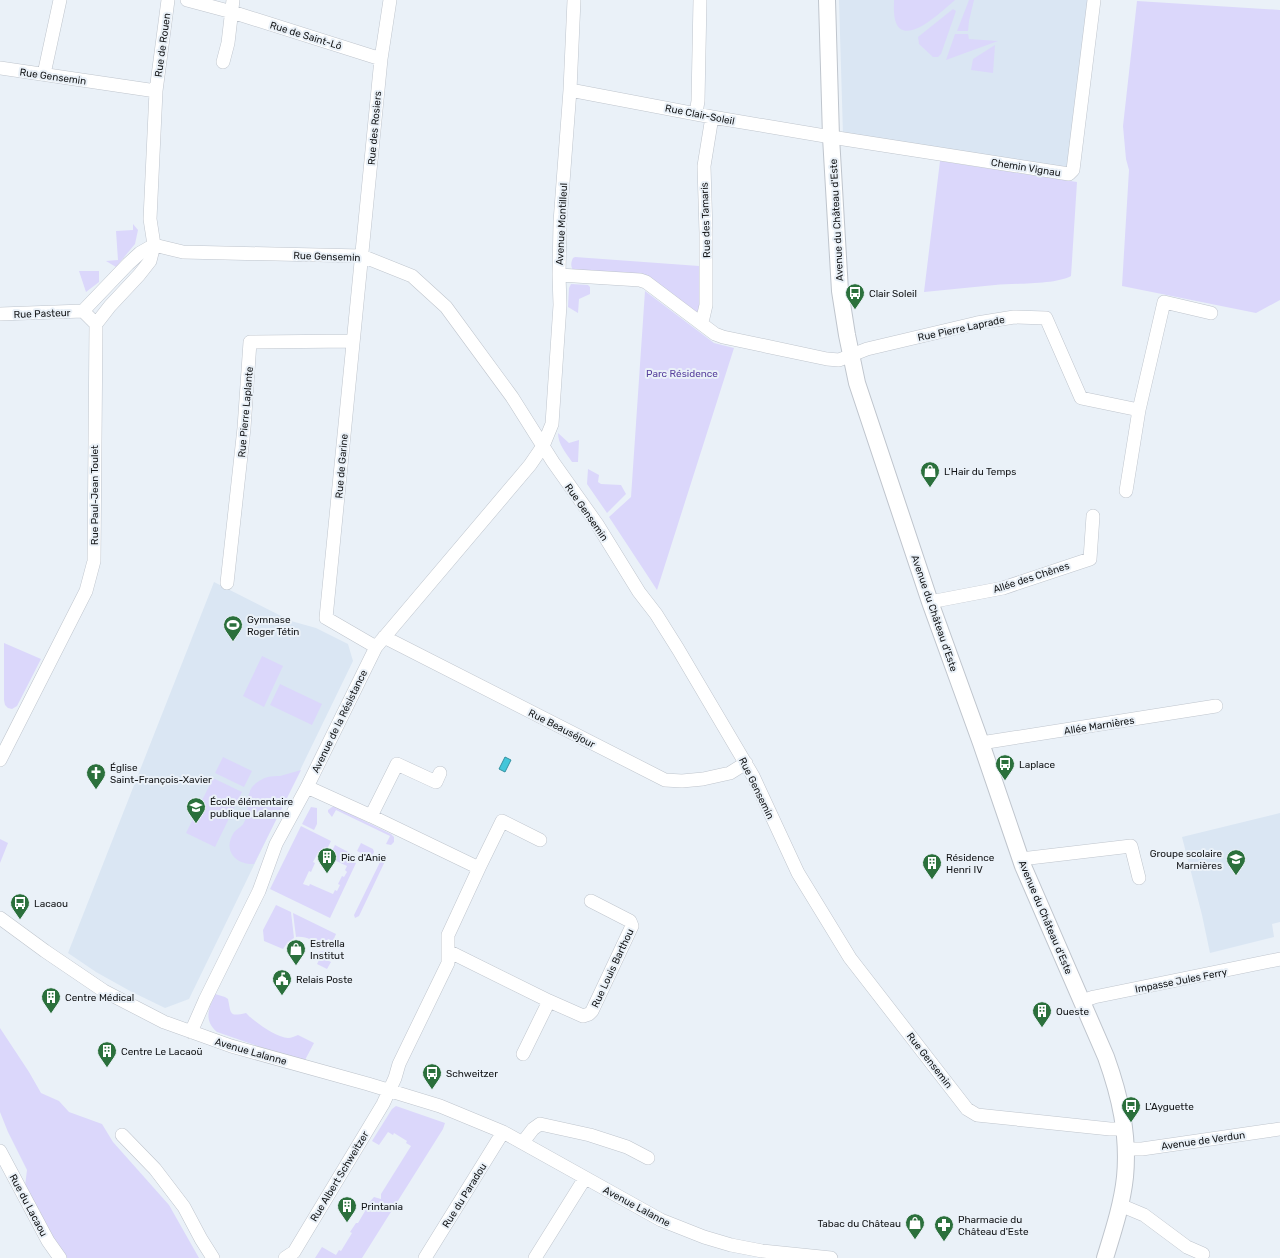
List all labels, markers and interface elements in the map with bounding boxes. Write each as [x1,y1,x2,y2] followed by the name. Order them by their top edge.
[153,12,173,78] street label: Rue de Rouen
[268,19,343,53] street label: Rue de Saint-Lô
[19,66,87,88] street label: Rue Gensemin
[366,91,384,165] street label: Rue des Rosiers
[664,102,736,128] street label: Rue Clair-Soleil
[990,157,1062,179] street label: Chemin Vignau
[828,158,846,281] street label: Avenue du Château d'Este
[699,182,713,258] street label: Rue des Tamaris
[554,183,570,266] street label: Avenue Montilleul
[293,250,361,264] street label: Rue Gensemin
[844,282,866,310] bus stop icon: Clair Soleil
[869,288,917,300] place label: Clair Soleil
[13,307,71,321] street label: Rue Pasteur
[917,314,1006,344] street label: Rue Pierre Laprade
[236,366,256,458] street label: Rue Pierre Laplante
[646,368,718,380] park label: Parc Résidence
[333,433,351,499] street label: Rue de Garine
[89,445,101,545] street label: Rue Paul-Jean Toulet
[919,460,941,488] shop icon: L'Hair du Temps
[944,466,1016,478] place label: L'Hair du Temps
[562,482,610,544] street label: Rue Gensemin
[908,553,960,674] street label: Avenue du Château d'Este
[992,560,1071,596] street label: Allée des Chênes
[222,614,244,642] sports icon: Gymnase Roger Tétin
[247,614,299,638] place label: Gymnase Roger Tétin
[310,668,370,775] street label: Avenue de la Résistance
[526,707,597,751] street label: Rue Beauséjour
[1063,715,1135,737] street label: Allée Marnières
[994,753,1016,781] bus stop icon: Laplace
[736,756,776,821] street label: Rue Gensemin
[1019,759,1056,771] place label: Laplace
[85,762,107,790] church icon: Église Saint-François-Xavier
[110,762,212,786] place label: Église Saint-François-Xavier
[185,796,207,824] school or university icon: École élémentaire publique Lalanne
[210,796,293,820] place label: École élémentaire publique Lalanne
[316,846,338,874] building icon: Pic d'Anie
[1150,848,1222,872] place label: Groupe scolaire Marnières
[1225,848,1247,876] school or university icon: Groupe scolaire Marnières
[341,852,386,864] place label: Pic d'Anie
[921,852,943,880] building icon: Résidence Henri IV
[946,852,995,876] place label: Résidence Henri IV
[1016,859,1075,976] street label: Avenue du Château d'Este
[9,892,31,920] bus stop icon: Lacaou
[34,898,68,910] place label: Lacaou
[589,927,636,1010] street label: Rue Louis Barthou
[285,938,307,966] shop icon: Estrella Institut
[310,938,345,962] place label: Estrella Institut
[1134,966,1229,996] street label: Impasse Jules Ferry
[271,968,293,996] public building icon: Relais Poste
[296,974,353,986] place label: Relais Poste
[40,986,62,1014] building icon: Centre Médical
[65,992,134,1004] place label: Centre Médical
[1031,1000,1053,1028] building icon: Oueste
[1056,1006,1089,1018] place label: Oueste
[904,1030,955,1091] street label: Rue Gensemin
[213,1036,288,1068] street label: Avenue Lalanne
[96,1040,118,1068] building icon: Centre Le Lacaoü
[121,1046,202,1058] place label: Centre Le Lacaoü
[421,1062,443,1090] bus stop icon: Schweitzer
[446,1068,498,1080] place label: Schweitzer
[1120,1095,1142,1123] bus stop icon: L'Ayguette
[1145,1101,1194,1113] place label: L'Ayguette
[308,1129,372,1224] street label: Rue Albert Schweitzer
[1160,1129,1246,1153] street label: Avenue de Verdun
[440,1161,490,1230] street label: Rue du Paradou
[7,1172,50,1239] street label: Rue du Lacaou
[601,1184,672,1230] street label: Avenue Lalanne
[336,1195,358,1223] building icon: Printania
[361,1201,403,1213] place label: Printania
[904,1212,926,1240] shop icon: Tabac du Château
[933,1214,955,1242] pharmacy icon: Pharmacie du Château d'Este
[958,1214,1029,1238] place label: Pharmacie du Château d'Este
[817,1218,901,1230] place label: Tabac du Château

